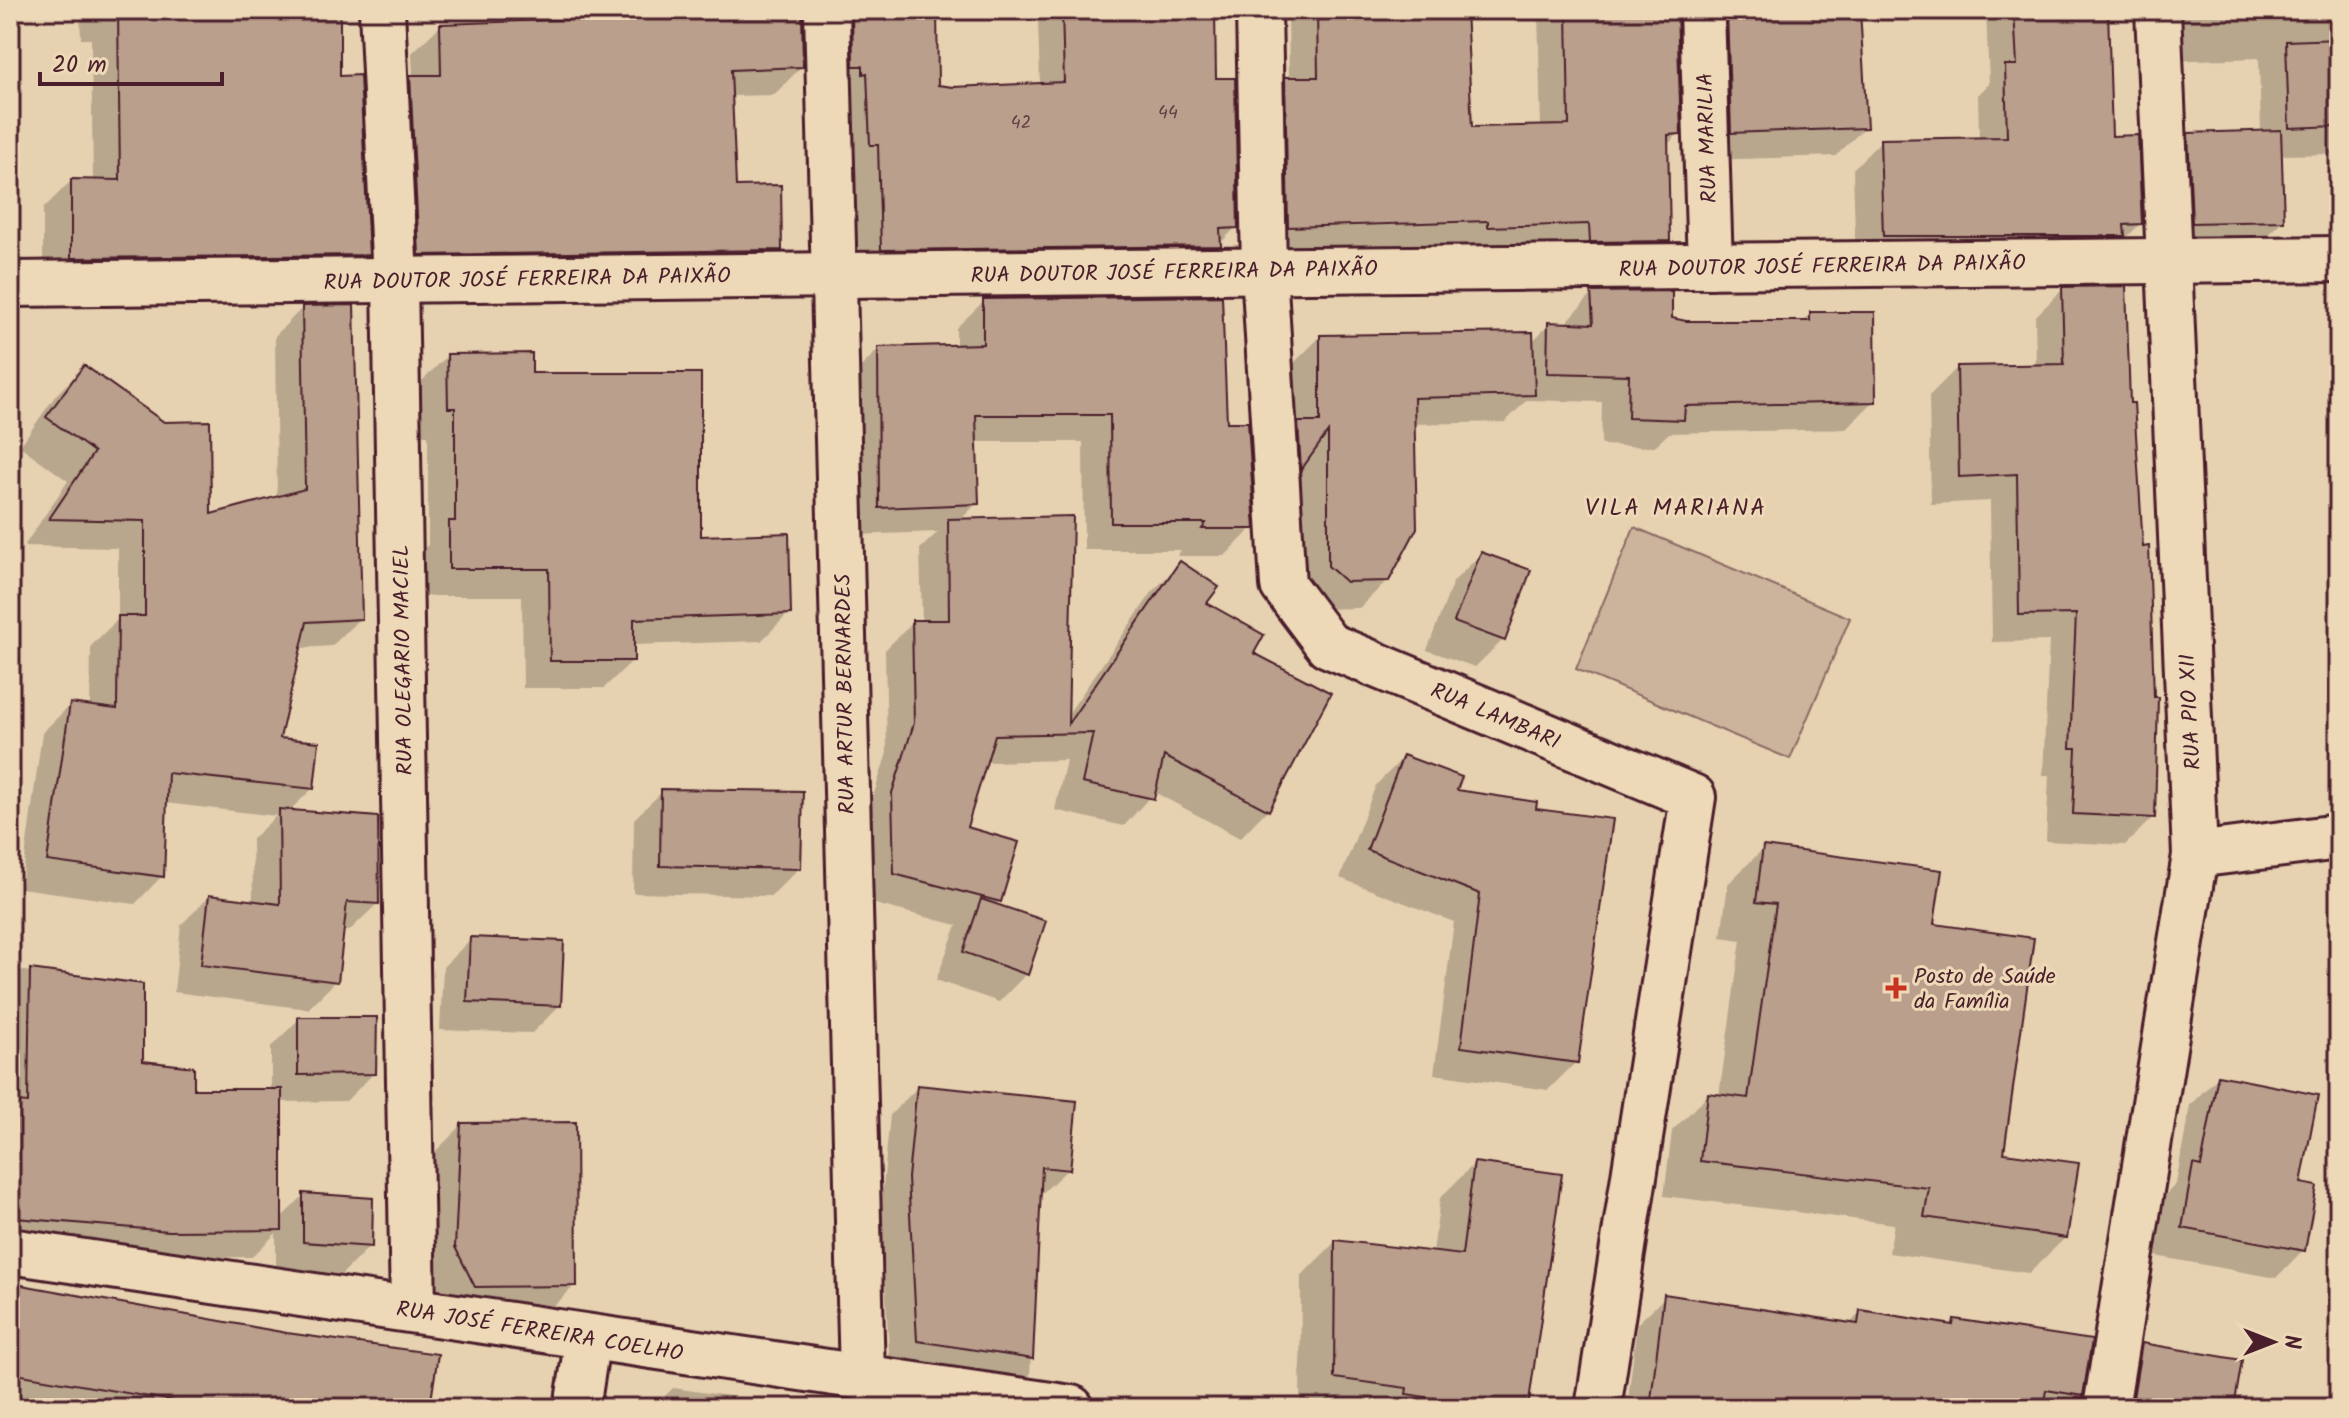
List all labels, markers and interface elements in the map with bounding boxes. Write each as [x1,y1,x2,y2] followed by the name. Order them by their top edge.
[40,36,222,86] scale bar
[52,46,107,85] text: 20 m
[1689,72,1728,204] street label: RUA MARILIA
[1158,99,1178,128] house number: 44
[1011,109,1031,138] house number: 42
[1618,246,2026,289] street label: RUA DOUTOR JOSÉ FERREIRA DA PAIXÃO
[970,252,1378,295] street label: RUA DOUTOR JOSÉ FERREIRA DA PAIXÃO
[323,259,731,302] street label: RUA DOUTOR JOSÉ FERREIRA DA PAIXÃO
[1585,489,1767,528] district label: VILA MARIANA
[385,544,424,776] street label: RUA OLEGARIO MACIEL
[827,573,866,815] street label: RUA ARTUR BERNARDES
[2171,653,2212,771] street label: RUA PIO XII
[1425,674,1565,760] street label: RUA LAMBARI
[1914,960,2056,1020] place label: Posto de Saúde da Família
[1885,977,1907,999] marker: Posto de Saúde da Família
[394,1293,686,1373] street label: RUA JOSÉ FERREIRA COELHO
[2233,1302,2313,1382] north arrow
[2273,1335,2308,1349] text: N

